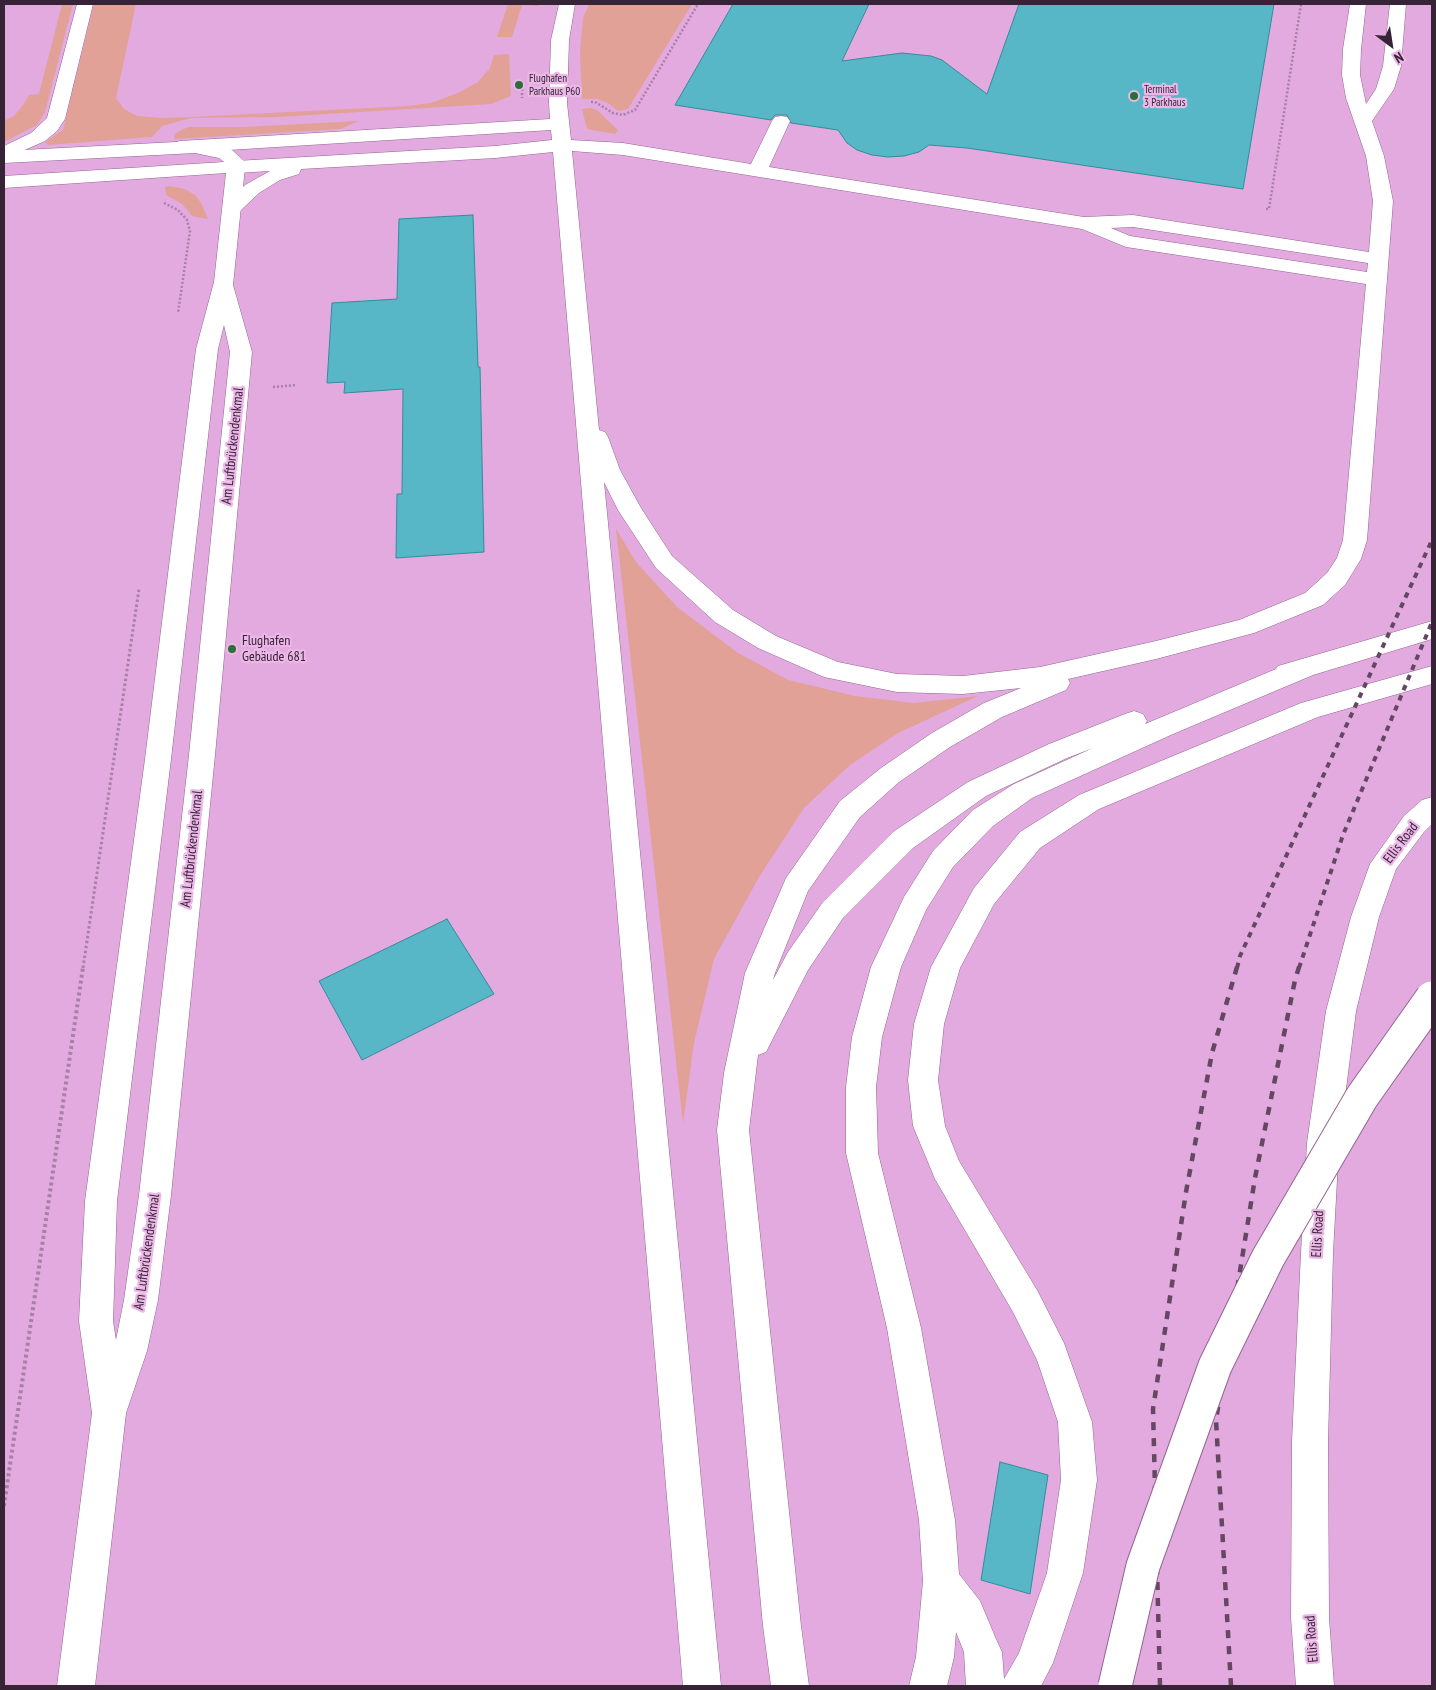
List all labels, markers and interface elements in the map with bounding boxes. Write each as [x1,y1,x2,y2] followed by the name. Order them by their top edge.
[1366,20,1416,70] north arrow
[1391,48,1407,68] text: N
[529,72,580,98] place label: Flughafen Parkhaus P60
[513,79,525,91] marker: Flughafen Parkhaus P60
[1144,83,1185,109] place label: Terminal 3 Parkhaus
[1128,90,1140,102] marker: Terminal 3 Parkhaus
[219,387,247,505] street label: Am Luftbrückendenkmal
[242,633,306,666] place label: Flughafen Gebäude 681
[226,643,238,655] marker: Flughafen Gebäude 681
[178,790,206,908] street label: Am Luftbrückendenkmal
[1380,819,1422,867] street label: Ellis Road
[131,1193,163,1311] street label: Am Luftbrückendenkmal
[1308,1210,1328,1258] street label: Ellis Road
[1302,1615,1322,1663] street label: Ellis Road

